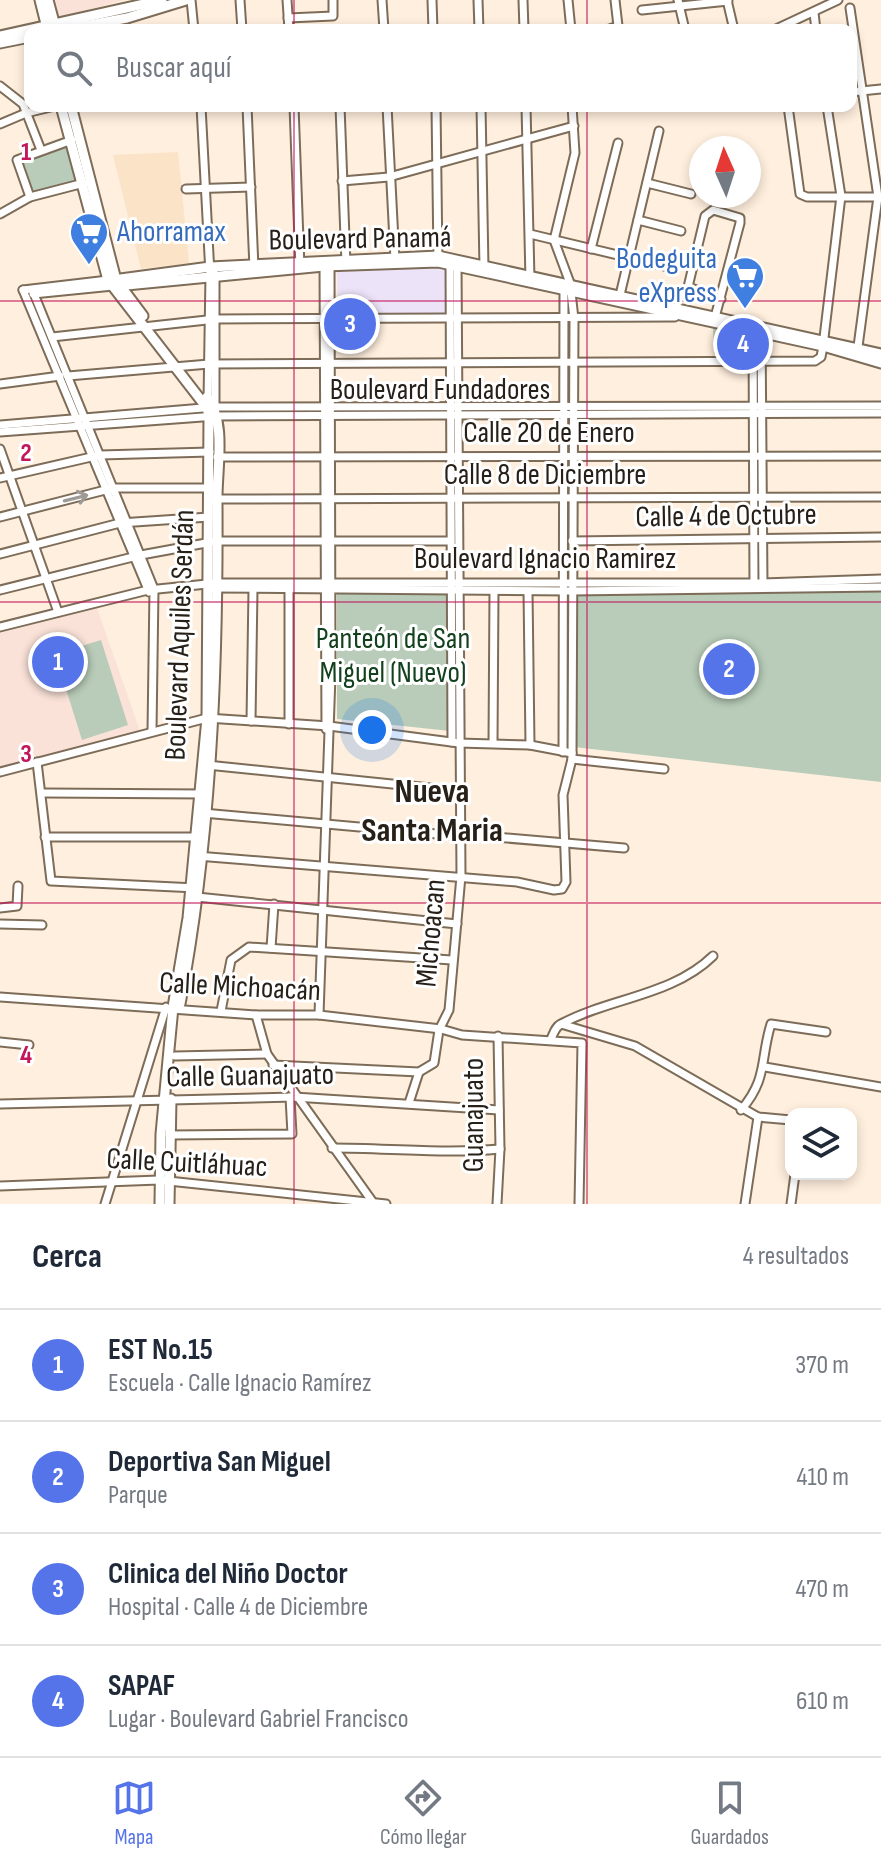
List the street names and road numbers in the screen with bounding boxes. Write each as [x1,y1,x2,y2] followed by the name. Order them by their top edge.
[268,219,452,259] street label: Boulevard Panamá
[330,372,550,408] street label: Boulevard Fundadores
[463,415,635,451] street label: Calle 20 de Enero
[444,457,646,493] street label: Calle 8 de Diciembre
[635,496,817,536] street label: Calle 4 de Octubre
[158,509,202,761] street label: Boulevard Aquiles Serdán
[414,541,676,577] street label: Boulevard Ignacio Ramirez
[408,878,454,988] street label: Michoacan
[158,965,322,1009] street label: Calle Michoacán
[166,1057,334,1095] street label: Calle Guanajuato
[456,1058,492,1172] street label: Guanajuato
[105,1141,269,1185] street label: Calle Cuitláhuac

